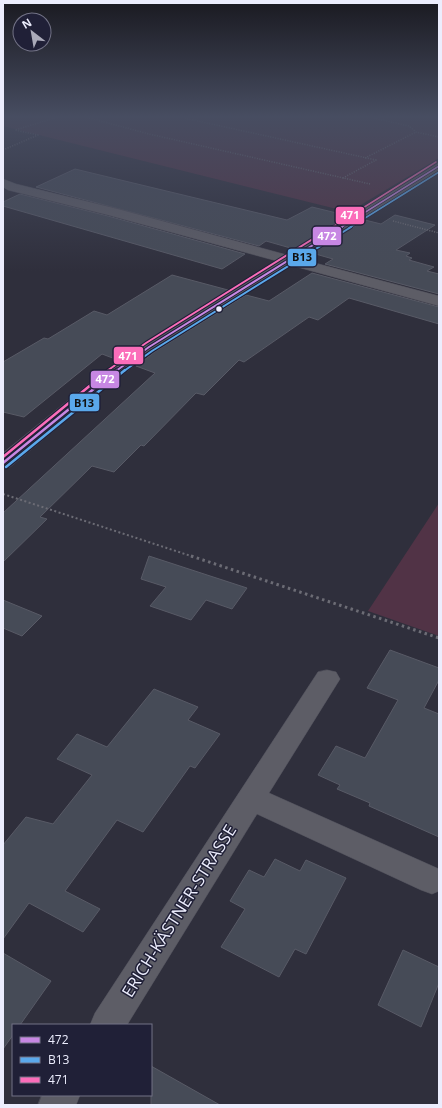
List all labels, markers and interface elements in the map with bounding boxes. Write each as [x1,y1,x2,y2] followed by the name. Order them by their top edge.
[12,12,52,52] north arrow
[19,14,34,32] text: N
[335,206,365,225] line badge: 471
[341,207,359,222] text: 471
[312,226,342,246] line badge: 472
[318,228,336,243] text: 472
[287,248,317,267] line badge: B13
[292,249,312,264] text: B13
[214,304,224,314] unlabelled marker
[113,346,144,365] line badge: 471
[119,348,137,363] text: 471
[90,370,120,389] line badge: 472
[96,371,114,386] text: 472
[69,393,100,412] line badge: B13
[74,395,94,410] text: B13
[116,820,241,1001] street label: ERICH-KÄSTNER-STRASSE
[12,1024,152,1096] legend
[48,1031,69,1048] text: 472
[48,1051,70,1068] text: B13
[48,1071,69,1088] text: 471

